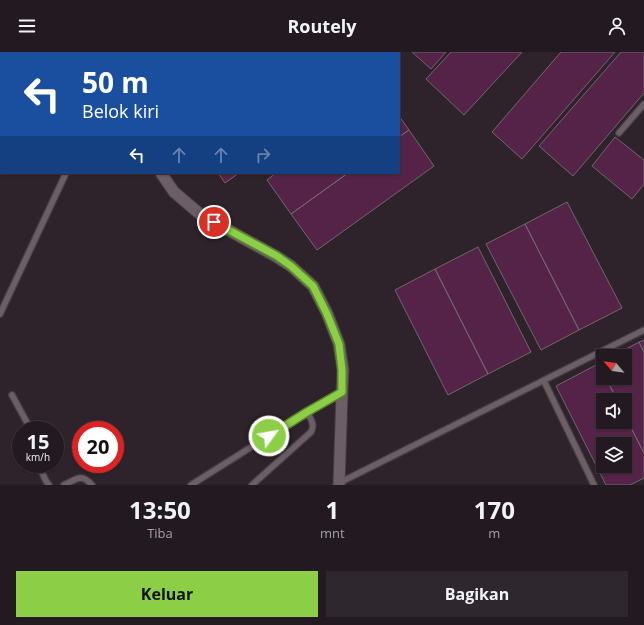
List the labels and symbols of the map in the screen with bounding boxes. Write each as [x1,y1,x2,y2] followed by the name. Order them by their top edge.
[197,205,231,239] pin
[596,349,632,385] north arrow
[248,415,290,457] position arrow
[72,421,124,473] speed limit sign: 20

